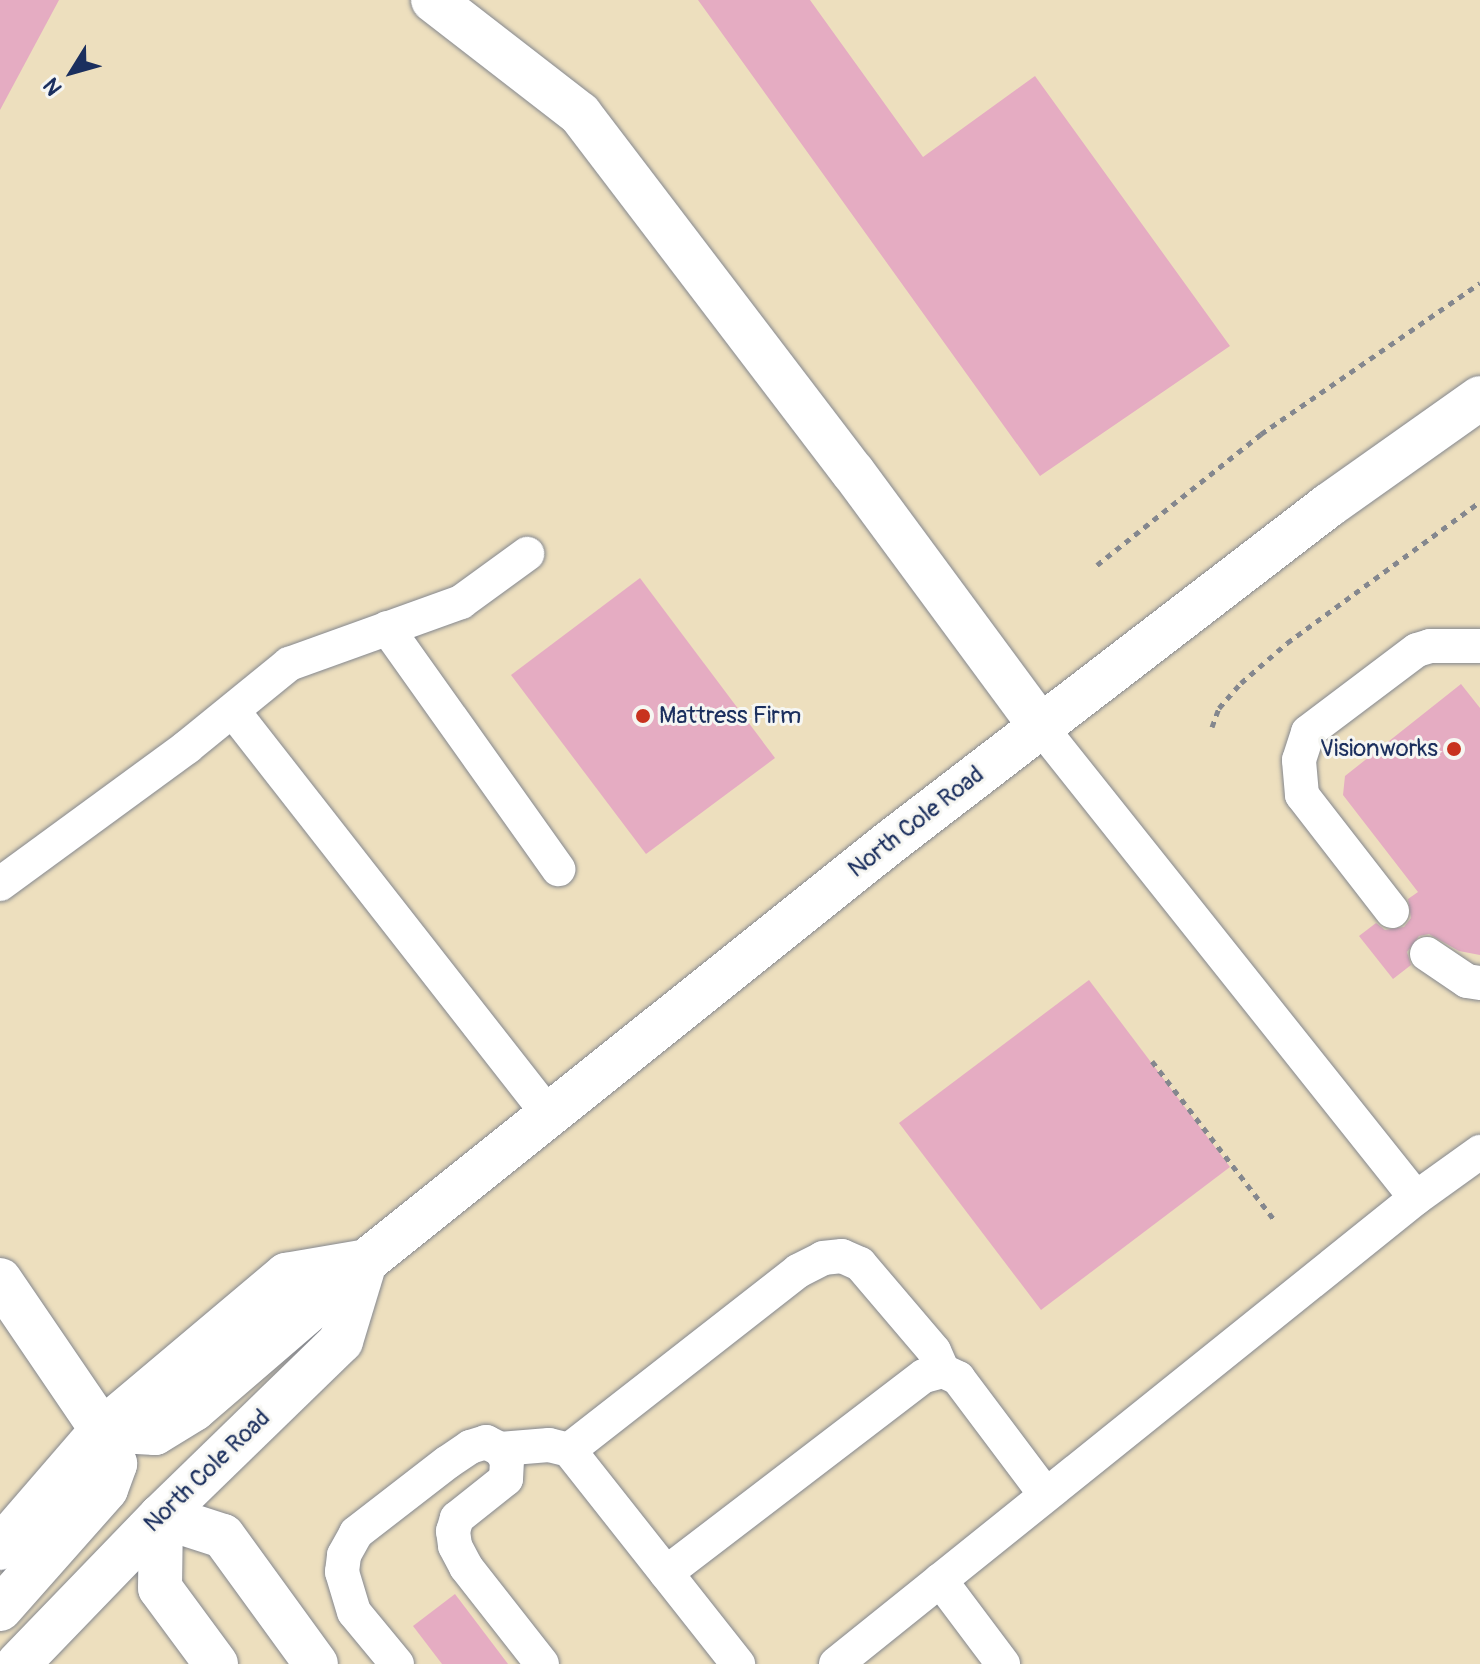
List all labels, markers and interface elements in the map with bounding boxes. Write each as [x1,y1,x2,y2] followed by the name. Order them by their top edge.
[32,32,112,112] north arrow
[37,72,68,101] text: N
[659,702,801,730] place label: Mattress Firm
[634,707,652,725] marker: Mattress Firm
[1320,735,1438,763] place label: Visionworks
[1445,740,1463,758] marker: Visionworks
[843,760,989,884] street label: North Cole Road
[138,1404,276,1538] street label: North Cole Road

